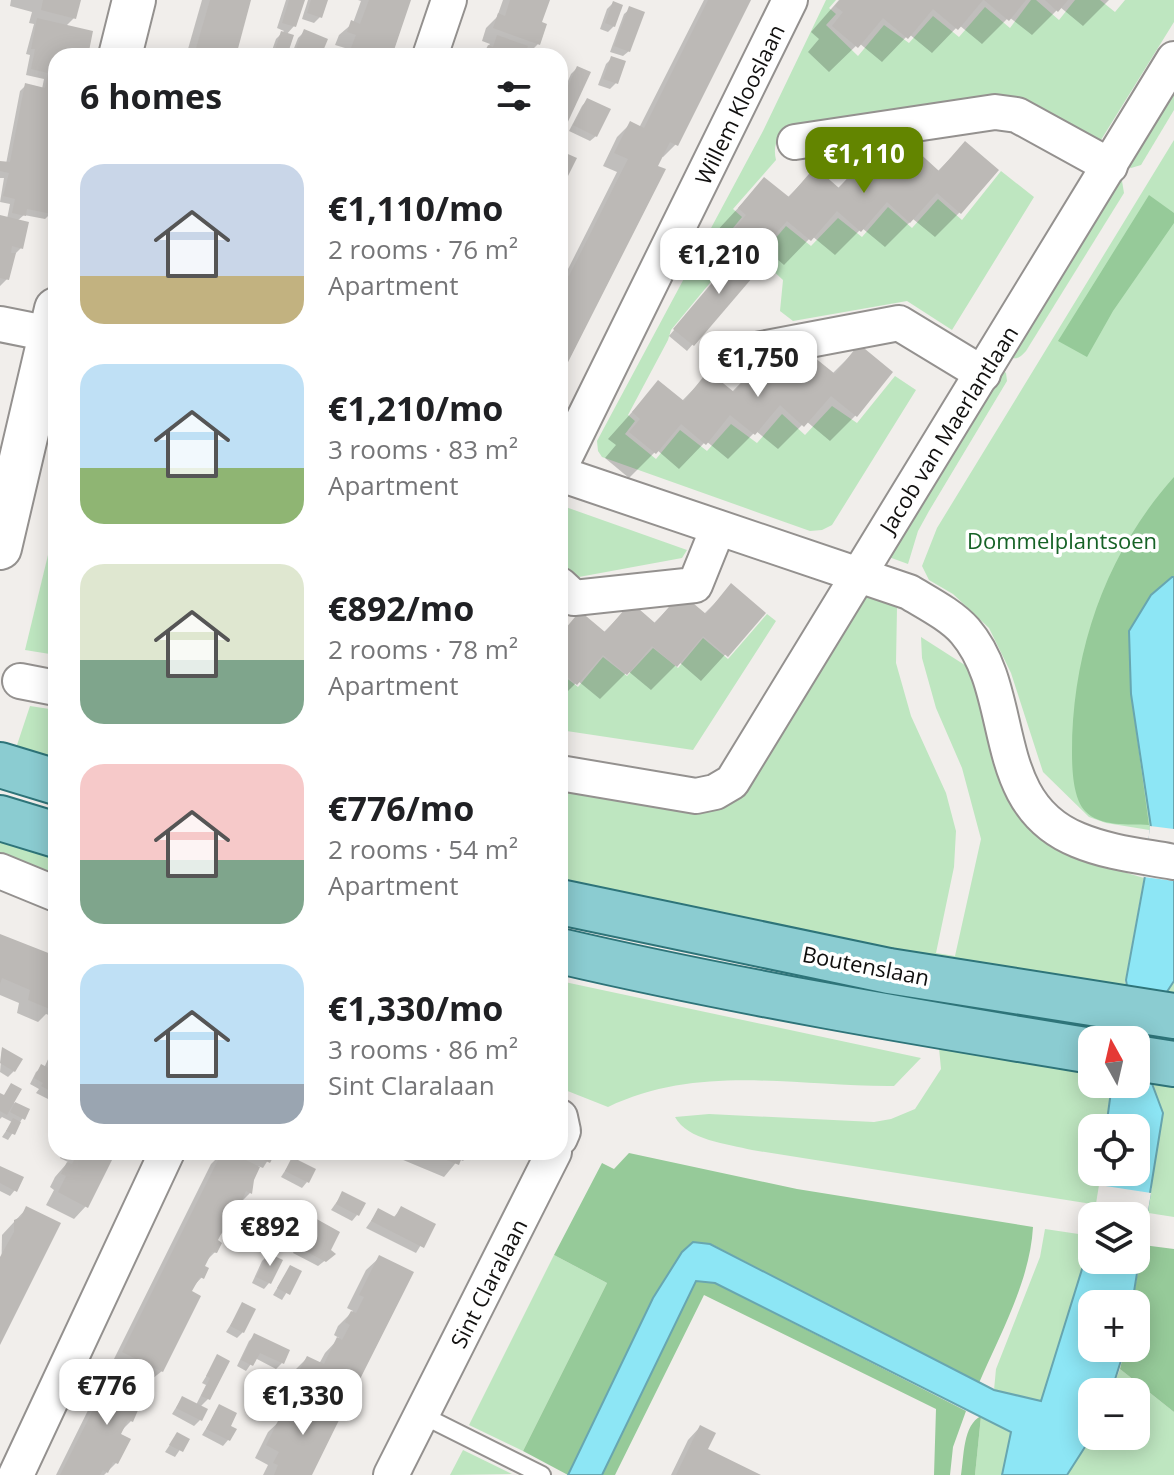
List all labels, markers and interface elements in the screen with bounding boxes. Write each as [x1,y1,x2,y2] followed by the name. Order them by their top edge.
[687,19,791,189] street label: Willem Klooslaan
[80,73,222,119] text: 6 homes
[492,74,536,118] icon: filters
[799,127,929,195] pin: €1,110
[823,135,905,171] text: €1,110
[328,185,503,231] text: €1,110/mo
[144,196,240,292] icon: home
[654,228,784,296] pin: €1,210
[328,231,518,267] text: 2 rooms · 76 m²
[678,236,760,272] text: €1,210
[328,267,459,303] text: Apartment
[871,320,1024,540] street label: Jacob van Maerlantlaan
[693,331,823,399] pin: €1,750
[717,339,799,375] text: €1,750
[328,385,503,431] text: €1,210/mo
[144,396,240,492] icon: home
[328,431,518,467] text: 3 rooms · 83 m²
[328,467,459,503] text: Apartment
[967,525,1157,555] park label: Dommelplantsoen
[328,585,474,631] text: €892/mo
[144,596,240,692] icon: home
[328,631,518,667] text: 2 rooms · 78 m²
[328,667,459,703] text: Apartment
[328,785,474,831] text: €776/mo
[144,796,240,892] icon: home
[328,831,518,867] text: 2 rooms · 54 m²
[328,867,459,903] text: Apartment
[800,938,932,992] street label: Boutenslaan
[328,985,503,1031] text: €1,330/mo
[144,996,240,1092] icon: home
[1078,1026,1150,1098] north arrow
[1078,1026,1150,1450] map controls
[328,1031,518,1067] text: 3 rooms · 86 m²
[328,1067,495,1103] text: Sint Claralaan
[1078,1114,1150,1186] button: locate
[223,1200,317,1268] pin: €892
[1078,1202,1150,1274] button: layers
[240,1208,300,1244] text: €892
[443,1213,533,1353] street label: Sint Claralaan
[1078,1290,1150,1362] button: +
[60,1359,154,1427] pin: €776
[77,1367,137,1403] text: €776
[238,1369,368,1437] pin: €1,330
[262,1377,344,1413] text: €1,330
[1078,1378,1150,1450] button: −

